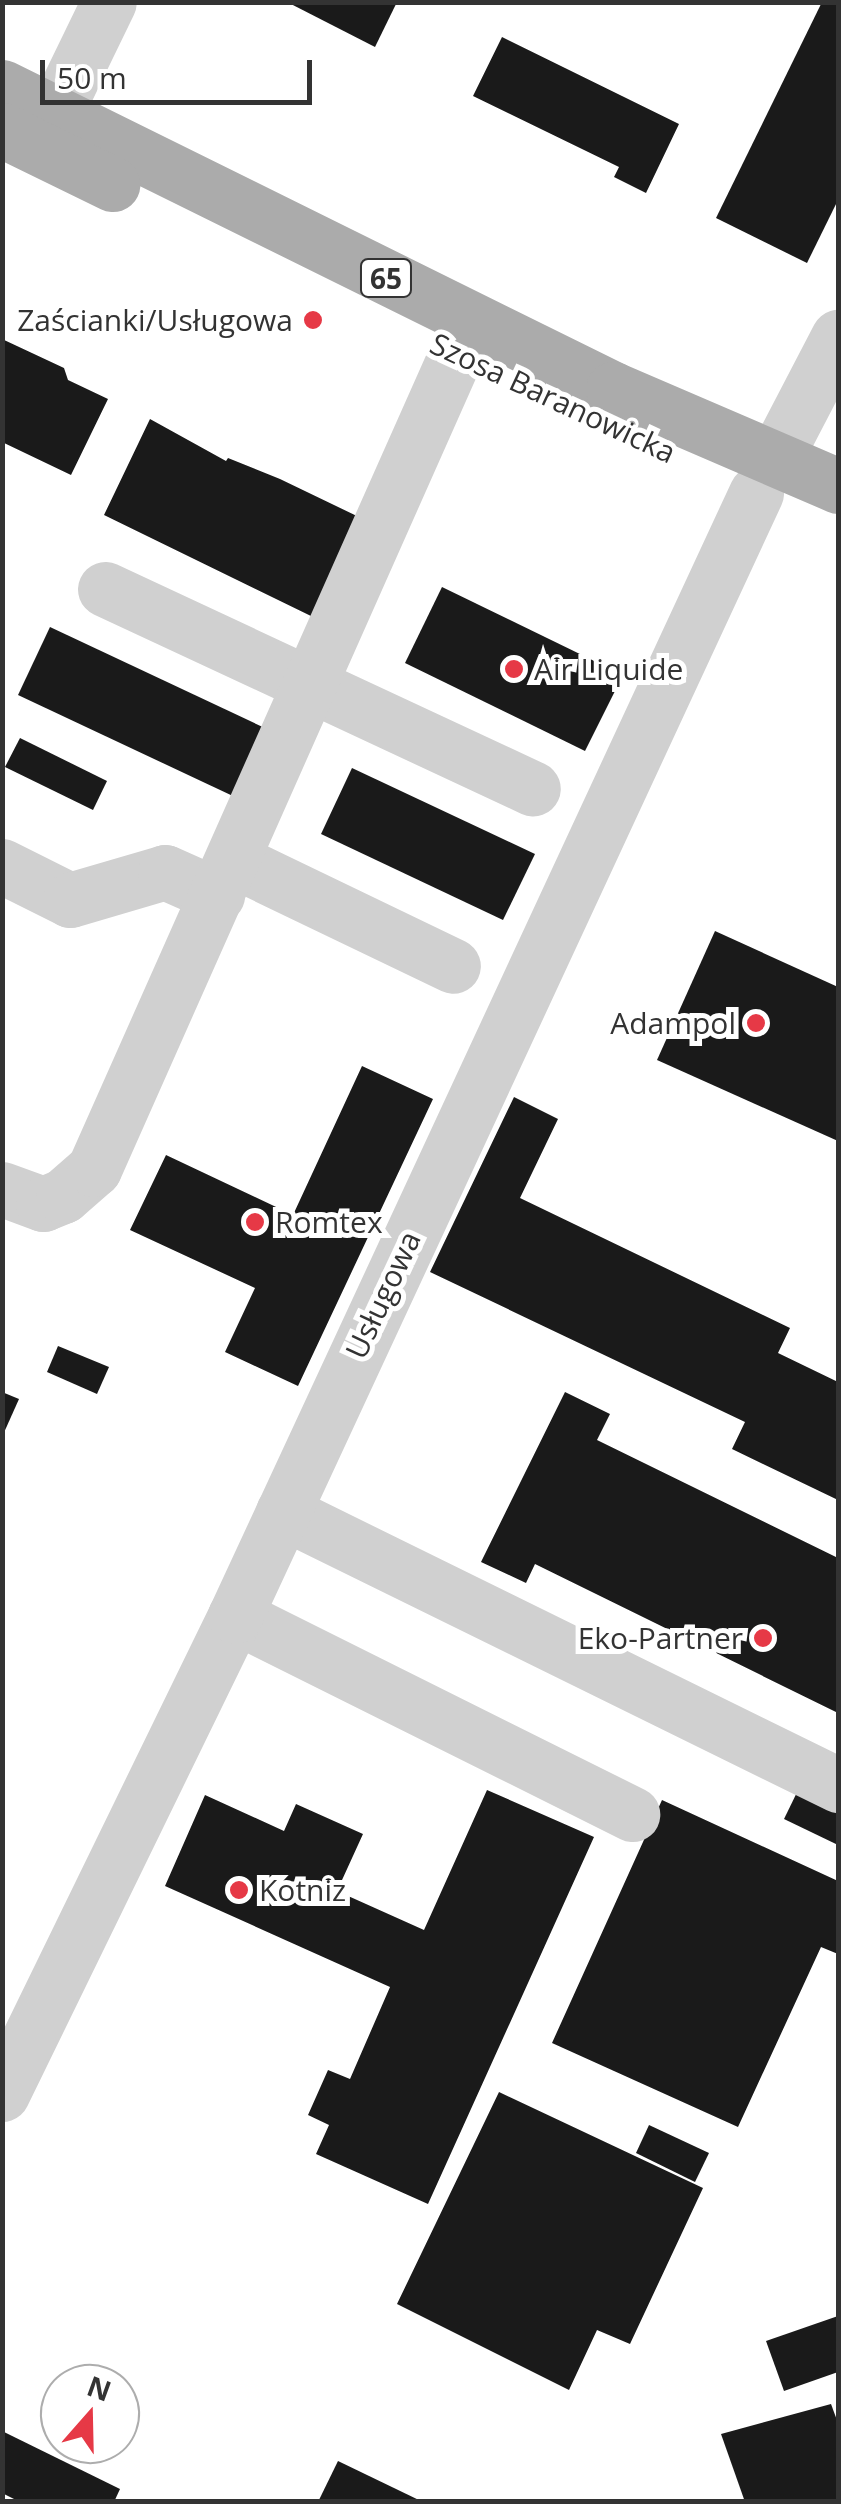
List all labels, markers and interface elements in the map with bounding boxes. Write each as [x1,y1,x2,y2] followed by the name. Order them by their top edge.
[45,40,318,102] scale bar
[57,57,127,98] text: 50 m
[358,255,414,301] road number: 65
[17,302,293,338] place label: Zaścianki/Usługowa
[302,309,324,331] marker: Zaścianki/Usługowa
[425,325,681,471] street label: Szosa Baranowicka
[534,651,683,687] place label: Air Liquide
[503,658,525,680] marker: Air Liquide
[610,1005,736,1041] place label: Adampol
[745,1012,767,1034] marker: Adampol
[275,1204,383,1240] place label: Romtex
[244,1211,266,1233] marker: Romtex
[338,1226,428,1364] street label: Usługowa
[578,1620,743,1656] place label: Eko-Partner
[752,1627,774,1649] marker: Eko-Partner
[259,1872,346,1908] place label: Kotniz
[228,1879,250,1901] marker: Kotniz
[40,2364,140,2464] north arrow
[82,2366,117,2409] text: N

